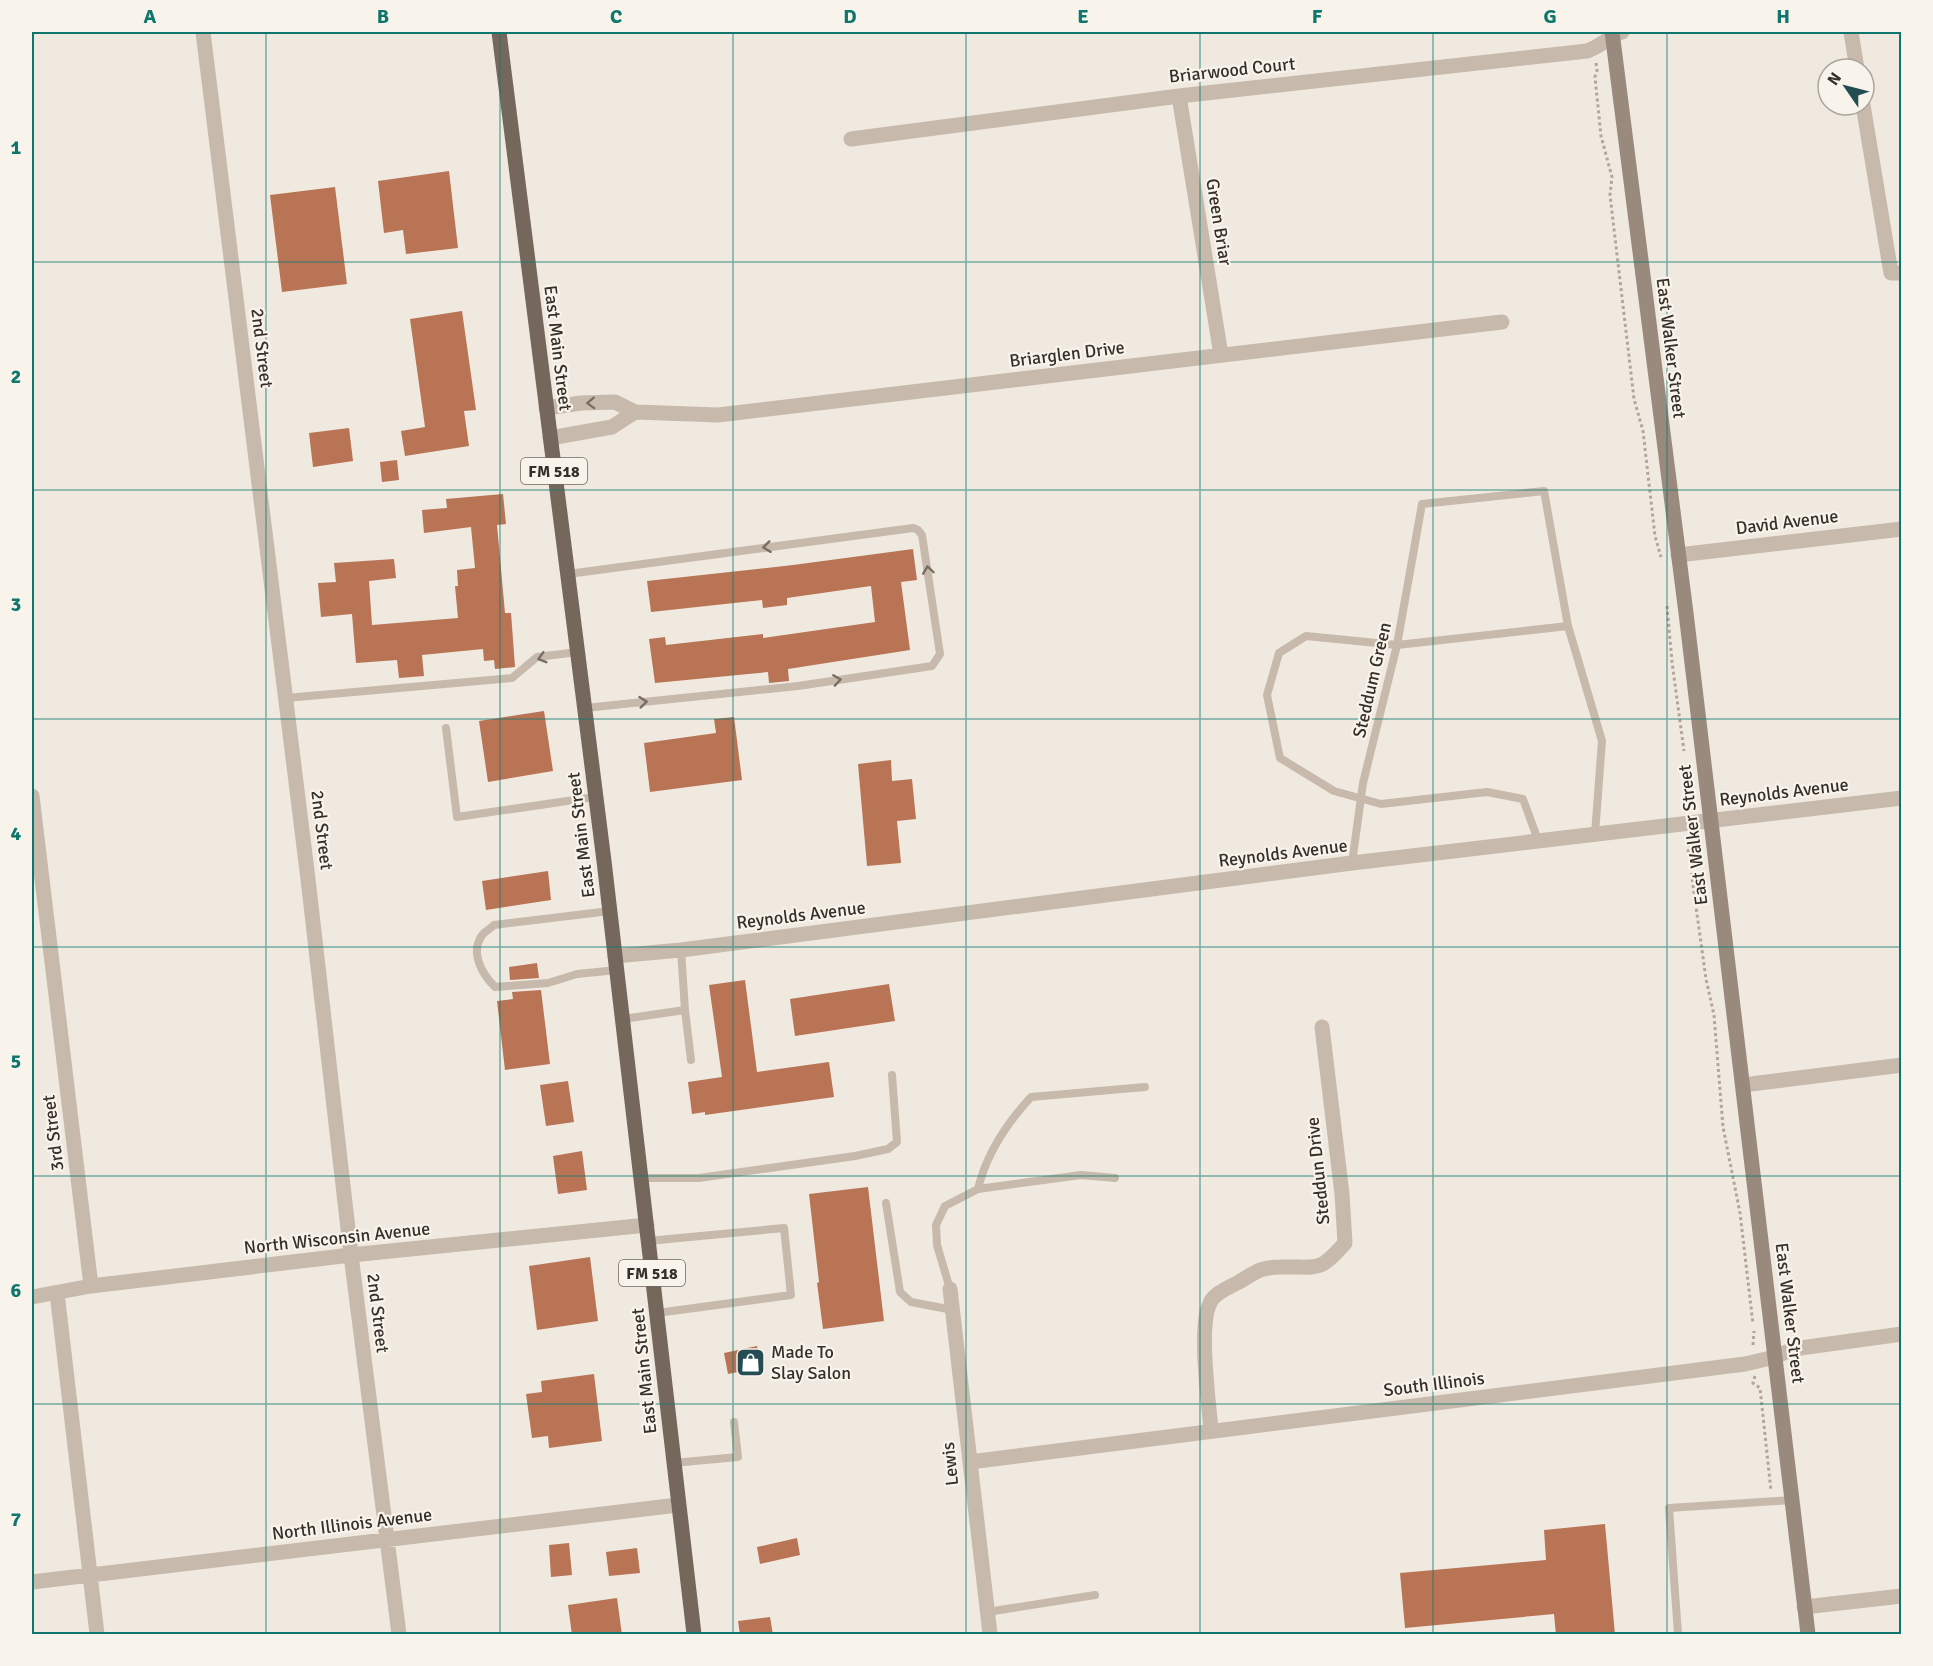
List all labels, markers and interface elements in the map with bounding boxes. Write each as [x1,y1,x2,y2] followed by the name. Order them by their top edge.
[144,4,157,29] text: A
[377,4,389,29] text: B
[610,4,622,29] text: C
[843,4,857,29] text: D
[1077,4,1089,29] text: E
[1312,4,1323,29] text: F
[1543,4,1557,29] text: G
[1776,4,1790,29] text: H
[1168,52,1296,88] street label: Briarwood Court
[1816,57,1876,117] north arrow
[1823,69,1846,89] text: N
[11,135,22,160] text: 1
[1201,177,1237,267] street label: Green Briar
[1651,276,1691,420] street label: East Walker Street
[539,284,577,412] street label: East Main Street
[246,307,278,389] street label: 2nd Street
[1008,336,1126,372] street label: Briarglen Drive
[11,364,21,389] text: 2
[587,396,596,409] one-way arrow
[521,458,587,484] road number: FM 518
[1735,505,1839,539] street label: David Avenue
[762,541,771,553] one-way arrow
[922,566,934,575] one-way arrow
[11,592,21,617] text: 3
[1348,620,1396,740] street label: Steddum Green
[537,651,548,663] one-way arrow
[832,674,842,686] one-way arrow
[639,696,648,709] one-way arrow
[1673,763,1713,907] street label: East Walker Street
[562,771,600,899] street label: East Main Street
[1718,773,1850,811] street label: Reynolds Avenue
[306,789,338,871] street label: 2nd Street
[11,821,22,846] text: 4
[1217,834,1349,872] street label: Reynolds Avenue
[735,896,867,934] street label: Reynolds Avenue
[11,1049,21,1074] text: 5
[37,1094,69,1172] street label: 3rd Street
[1301,1116,1335,1226] street label: Steddun Drive
[243,1217,431,1259] street label: North Wisconsin Avenue
[1770,1241,1810,1385] street label: East Walker Street
[619,1260,685,1286] road number: FM 518
[362,1272,394,1354] street label: 2nd Street
[11,1278,22,1303] text: 6
[626,1307,662,1435] street label: East Main Street
[771,1341,851,1384] place label: Made To Slay Salon
[734,1346,766,1378] shop icon: Made To Slay Salon
[1382,1367,1486,1401] street label: South Illinois
[937,1441,963,1487] street label: Lewis
[271,1503,433,1545] street label: North Illinois Avenue
[11,1507,22,1532] text: 7

